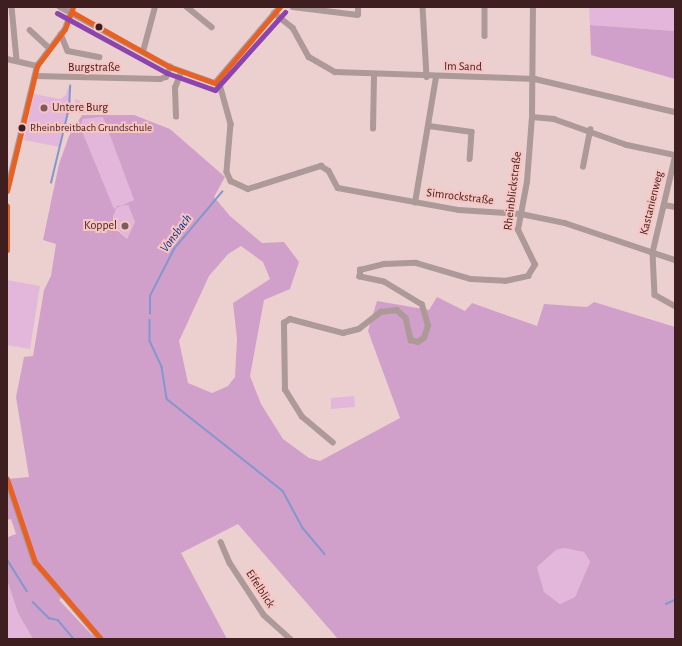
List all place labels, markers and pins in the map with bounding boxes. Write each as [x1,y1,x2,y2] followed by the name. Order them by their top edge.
[94,22,104,32] unlabelled marker
[52,101,108,115] place label: Untere Burg
[39,103,49,113] marker: Untere Burg
[30,121,152,135] place label: Rheinbreitbach Grundschule
[17,123,27,133] marker: Rheinbreitbach Grundschule
[84,219,117,233] place label: Koppel
[120,221,130,231] marker: Koppel

